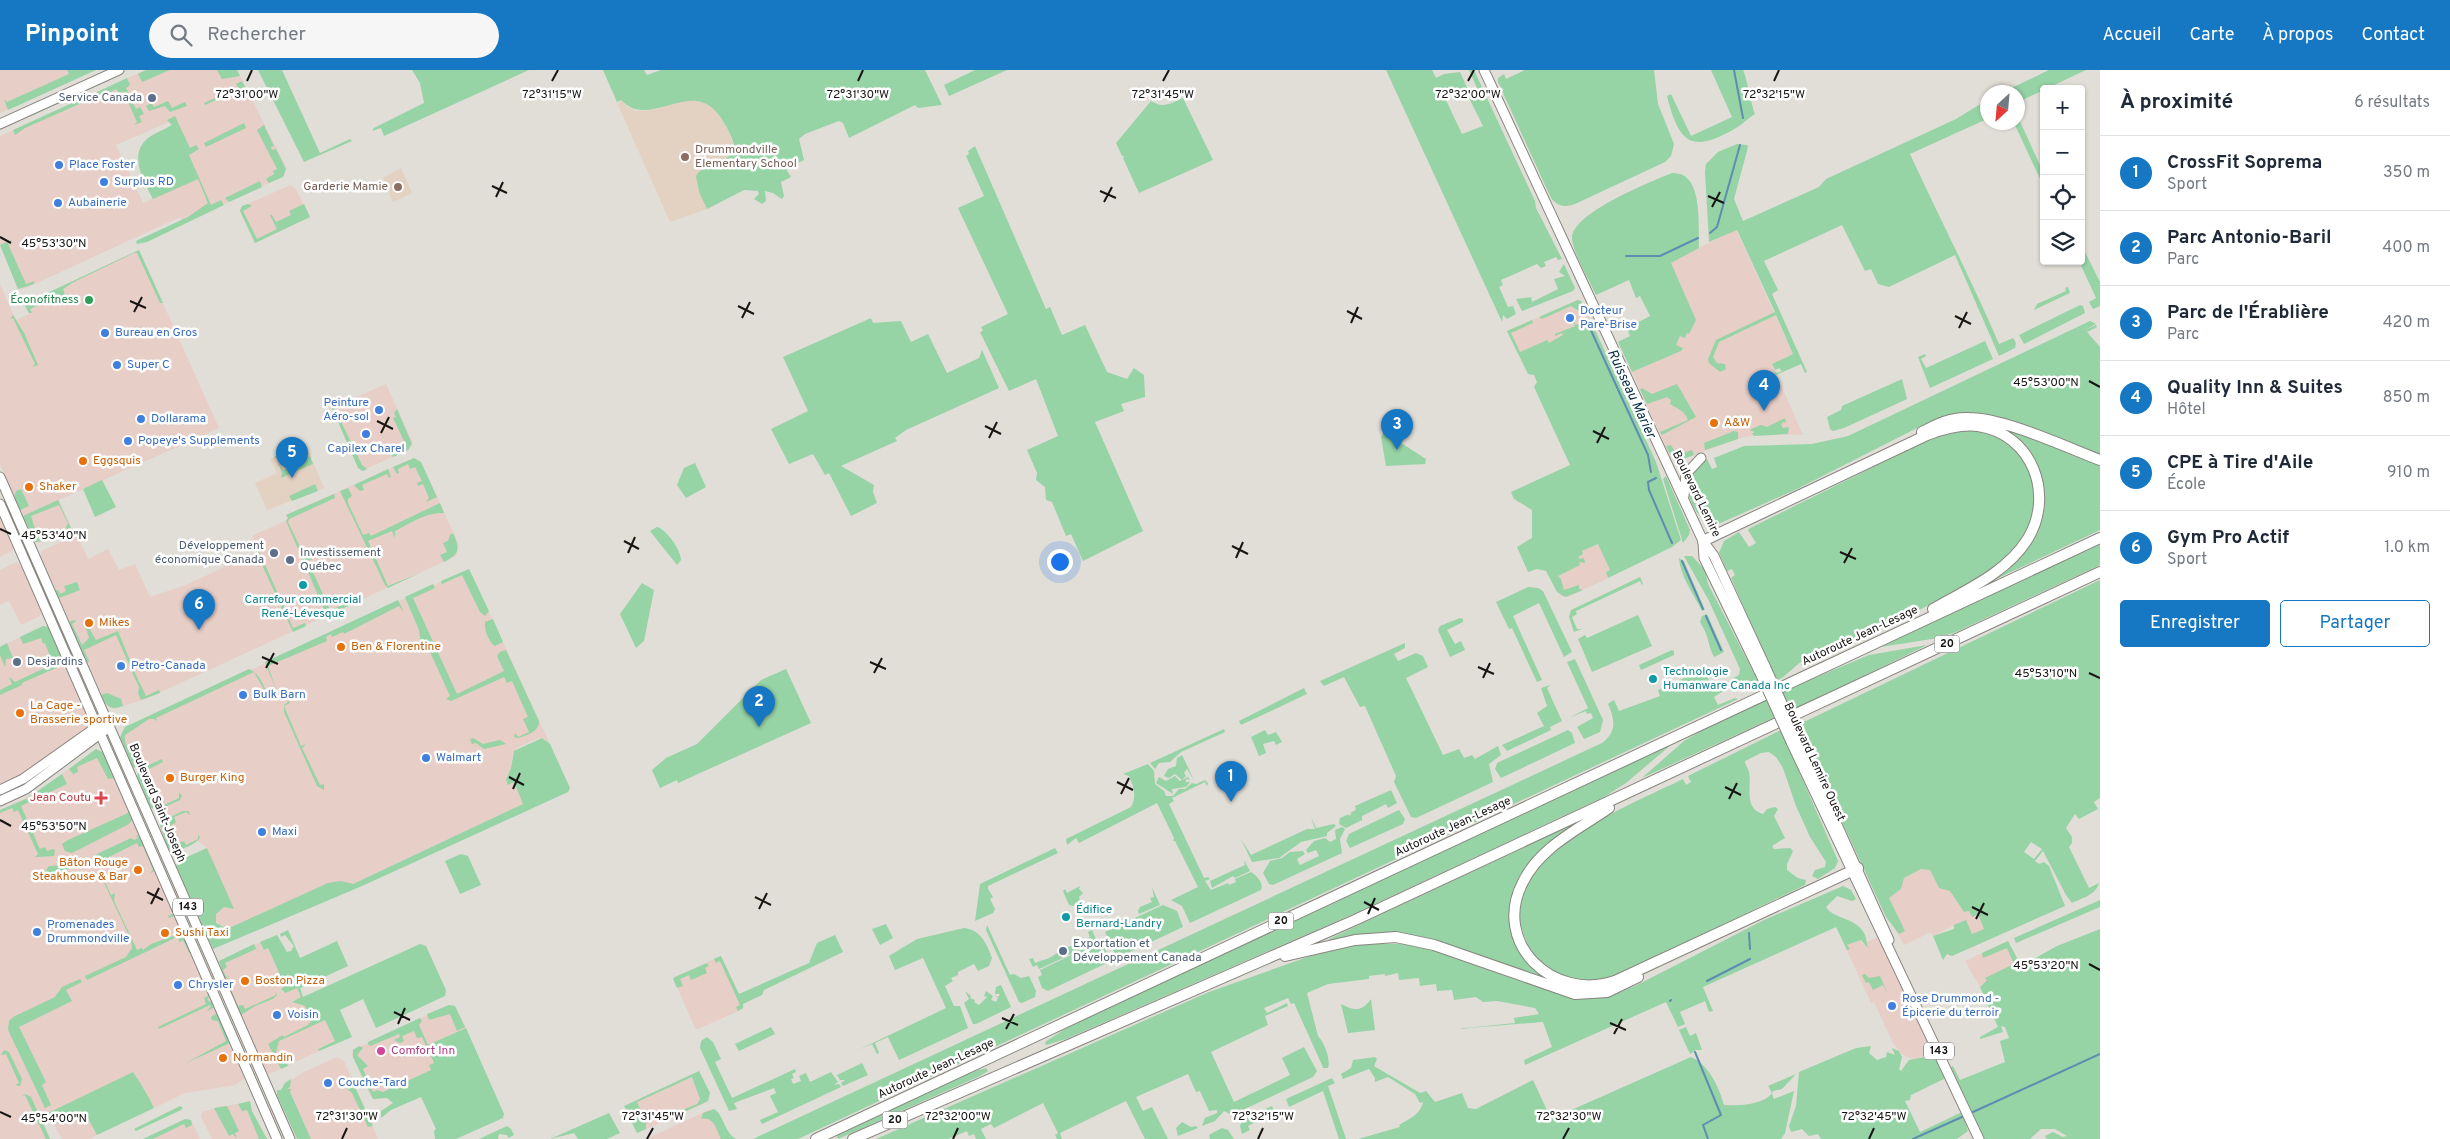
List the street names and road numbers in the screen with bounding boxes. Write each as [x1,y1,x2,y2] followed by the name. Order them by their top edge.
[1668,448,1724,540] street label: Boulevard Lemire
[1799,602,1921,670] street label: Autoroute Jean-Lesage
[1934,636,1960,652] road number: 20
[1779,700,1849,824] street label: Boulevard Lemire Ouest
[125,741,189,865] street label: Boulevard Saint-Joseph
[1392,793,1514,861] street label: Autoroute Jean-Lesage
[173,899,203,916] road number: 143
[1268,912,1294,929] road number: 20
[875,1035,997,1103] street label: Autoroute Jean-Lesage
[1924,1042,1954,1059] road number: 143
[882,1112,908,1128] road number: 20

